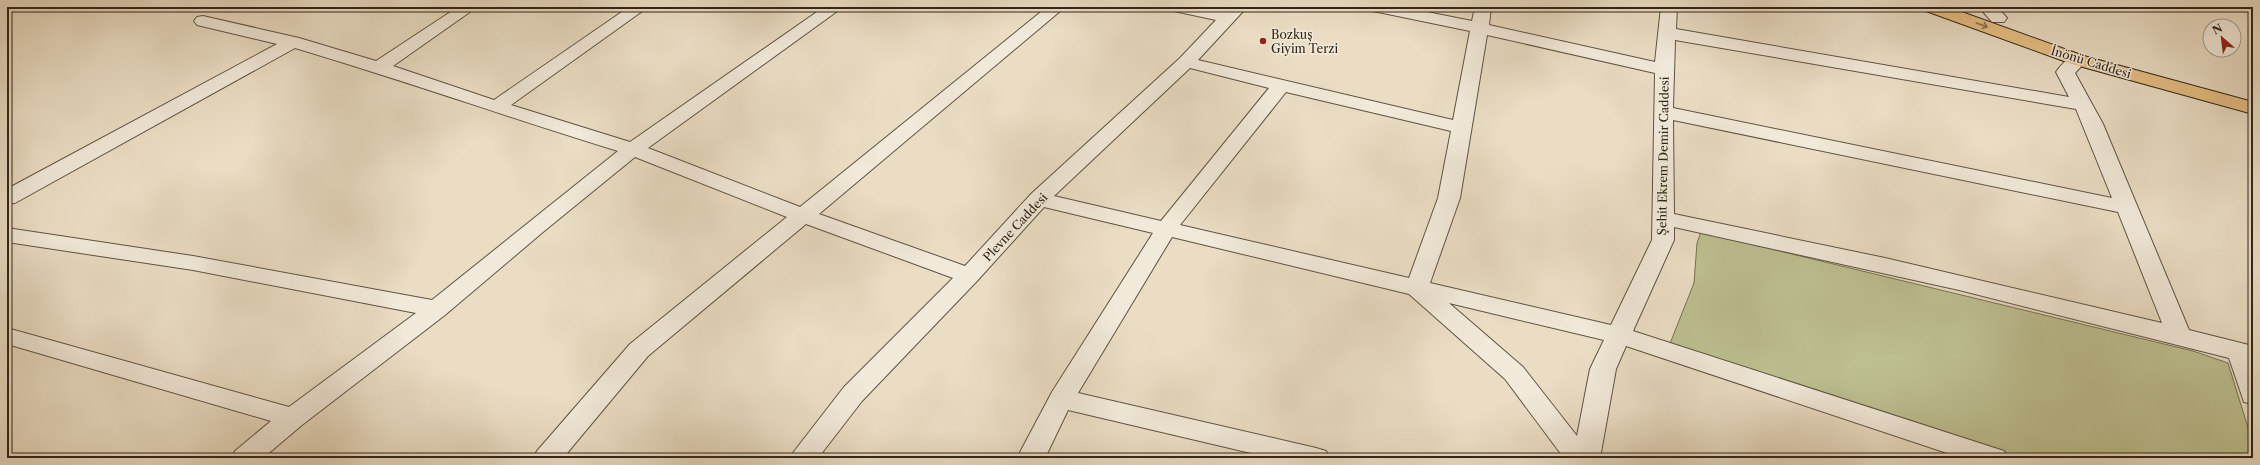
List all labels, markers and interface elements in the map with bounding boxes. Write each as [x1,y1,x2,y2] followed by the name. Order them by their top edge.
[2202,18,2242,58] north arrow
[2210,21,2225,38] text: N
[1976,22,1988,30] one-way arrow
[1271,27,1338,56] place label: Bozkuş Giyim Terzi
[1258,36,1268,46] marker: Bozkuş Giyim Terzi
[2049,42,2134,81] street label: İnönü Caddesi
[1654,76,1672,236] street label: Şehit Ekrem Demir Caddesi
[980,190,1051,264] street label: Plevne Caddesi

